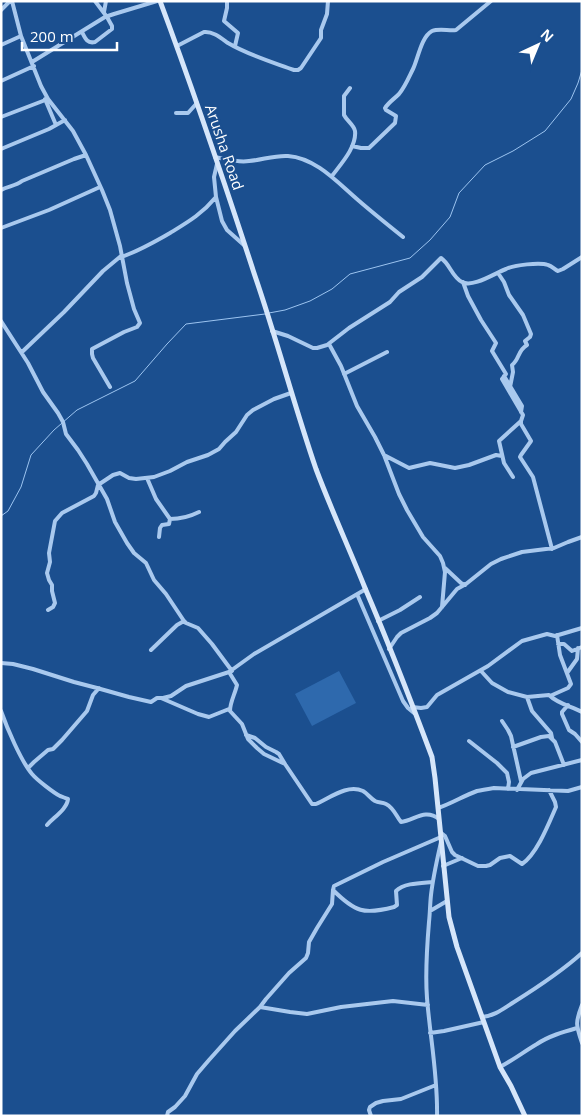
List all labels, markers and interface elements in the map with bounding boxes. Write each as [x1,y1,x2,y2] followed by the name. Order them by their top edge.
[22,20,118,52] scale bar
[513,20,563,70] north arrow
[537,24,558,46] text: N
[30,26,74,46] text: 200 m
[201,102,249,192] street label: Arusha Road

